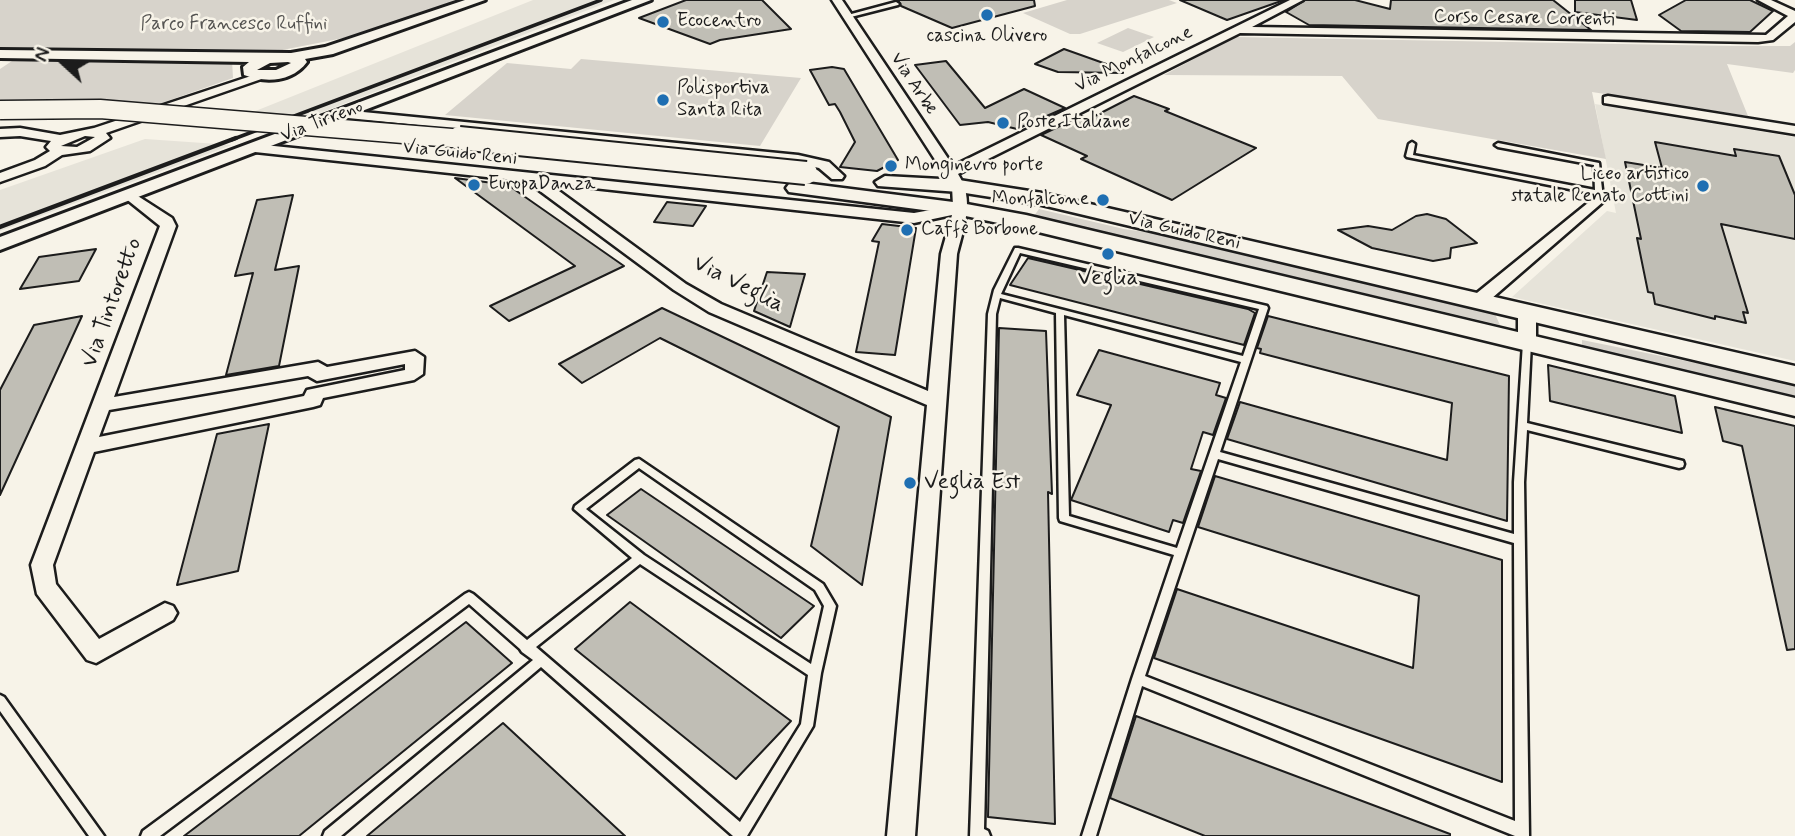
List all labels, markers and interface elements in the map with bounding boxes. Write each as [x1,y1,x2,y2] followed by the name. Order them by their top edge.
[1433,6,1615,32] street label: Corso Cesare Correnti
[979,7,995,23] marker: cascina Olivero
[677,11,761,33] place label: Ecocentro
[141,14,327,36] park label: Parco Francesco Ruffini
[655,14,671,30] marker: Ecocentro
[1071,22,1197,98] street label: Via Monfalcone
[927,26,1047,48] place label: cascina Olivero
[28,28,98,98] north arrow
[29,44,57,65] text: N
[884,49,942,119] street label: Via Arbe
[677,78,770,122] place label: Polisportiva Santa Rita
[655,92,671,108] marker: Polisportiva Santa Rita
[278,96,366,148] street label: Via Tirreno
[1017,112,1130,134] place label: Poste Italiane
[995,115,1011,131] marker: Poste Italiane
[402,137,518,171] street label: Via Guido Reni
[905,155,1043,177] place label: Monginevro porte
[883,158,899,174] marker: Monginevro porte
[1511,164,1689,208] place label: Liceo artistico statale Renato Cottini
[488,174,596,196] place label: EuropaDanza
[466,177,482,193] marker: EuropaDanza
[1695,178,1711,194] marker: Liceo artistico statale Renato Cottini
[992,189,1089,211] place label: Monfalcone
[1095,192,1111,208] marker: Monfalcone
[1126,208,1242,256] street label: Via Guido Reni
[921,219,1038,241] place label: Caffè Borbone
[899,222,915,238] marker: Caffè Borbone
[77,234,149,372] street label: Via Tintoretto
[1100,246,1116,262] marker: Veglia
[688,250,788,320] street label: Via Veglia
[1078,265,1138,293] place label: Veglia
[924,469,1020,497] place label: Veglia Est
[902,475,918,491] marker: Veglia Est

